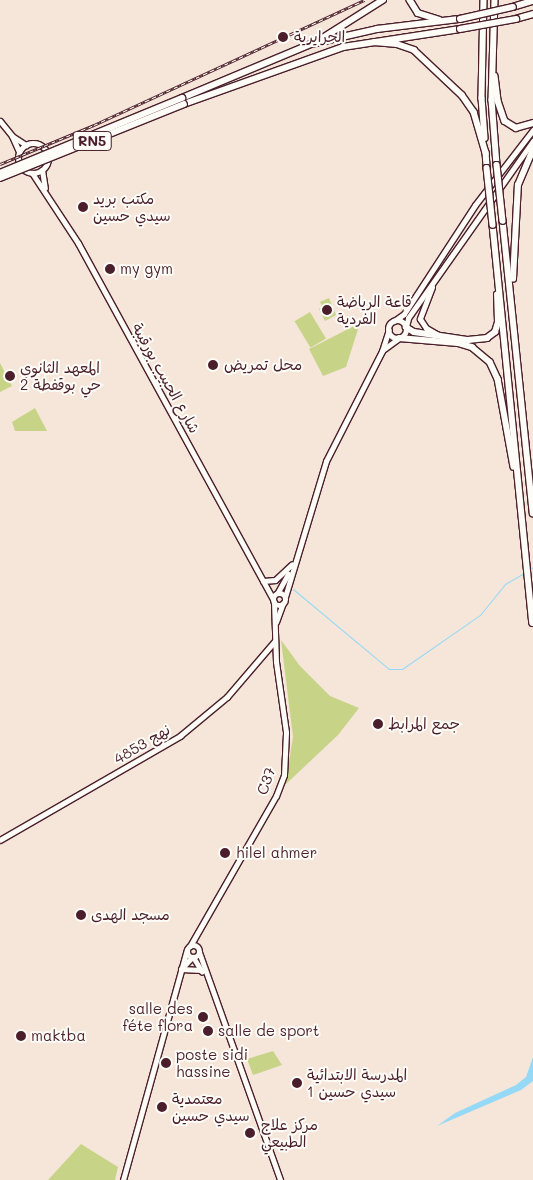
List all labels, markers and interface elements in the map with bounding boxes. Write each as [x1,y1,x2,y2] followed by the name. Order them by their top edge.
[294,28,345,46] place label: الحرايرية
[276,30,290,44] marker: الحرايرية
[72,130,112,152] road number: RN5
[93,189,171,224] place label: مكتب بريد سيدي حسين
[77,201,89,213] marker: مكتب بريد سيدي حسين
[120,260,173,278] place label: my gym
[104,263,116,275] marker: my gym
[337,292,412,327] place label: قاعة الرياضة الفردية
[321,304,333,316] marker: قاعة الرياضة الفردية
[128,320,204,436] street label: شارع الحبيب بورقيبة
[224,356,302,374] place label: محل تمريض
[20,358,101,393] place label: المعهد الثانوي حي بوقفطة 2
[206,358,220,372] marker: محل تمريض
[4,370,16,382] marker: المعهد الثانوي حي بوقفطة 2
[388,715,460,733] place label: جمع المرابط
[372,718,384,730] marker: جمع المرابط
[111,720,173,768] street label: نهج 4853
[253,765,279,797] street label: C37
[236,844,317,862] place label: hilel ahmer
[218,846,232,860] marker: hilel ahmer
[91,906,170,924] place label: مسجد الهدى
[75,909,87,921] marker: مسجد الهدى
[122,999,193,1034] place label: salle des féte flora
[197,1011,209,1023] marker: salle des féte flora
[218,1022,319,1040] place label: salle de sport
[202,1025,214,1037] marker: salle de sport
[31,1027,86,1045] place label: maktba
[15,1030,27,1042] marker: maktba
[176,1045,248,1080] place label: poste sidi hassine
[160,1057,172,1069] marker: poste sidi hassine
[307,1065,407,1100] place label: المدرسة الابتدائية سيدي حسين 1
[291,1077,303,1089] marker: المدرسة الابتدائية سيدي حسين 1
[172,1089,250,1124] place label: معتمدية سيدي حسين
[156,1101,168,1113] marker: معتمدية سيدي حسين
[261,1115,318,1150] place label: مركز علاج الطبيعي
[243,1126,257,1140] marker: مركز علاج الطبيعي

